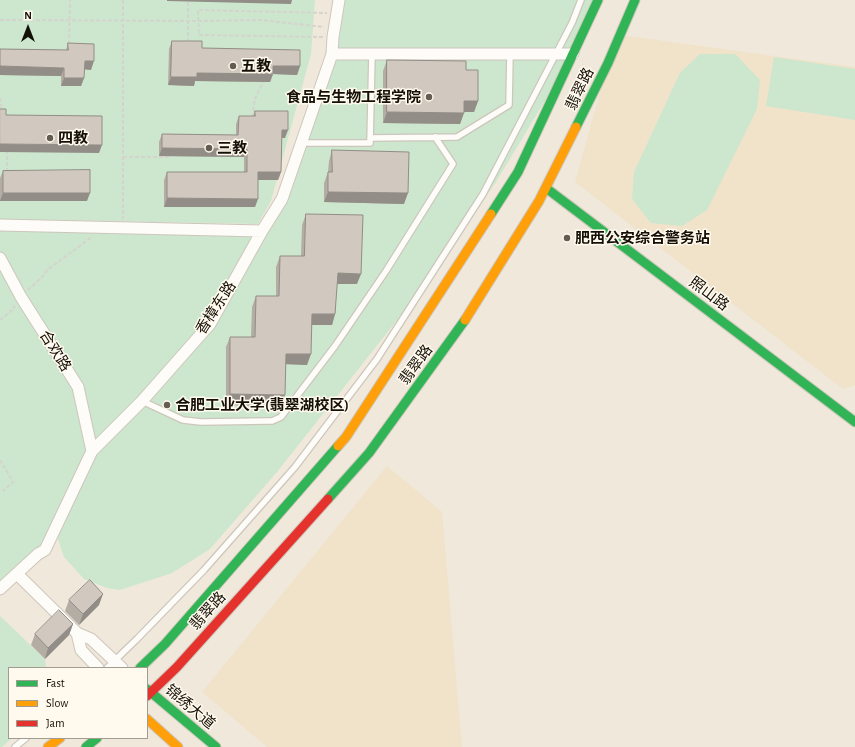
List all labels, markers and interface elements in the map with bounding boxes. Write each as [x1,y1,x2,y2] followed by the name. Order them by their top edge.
[8,8,48,48] north arrow
[24,10,32,21] text: N
[241,57,271,75] place label: 五教
[228,61,238,71] marker: 五教
[562,65,598,113] street label: 翡翠路
[286,88,421,106] place label: 食品与生物工程学院
[424,92,434,102] marker: 食品与生物工程学院
[58,129,88,147] place label: 四教
[45,133,55,143] marker: 四教
[217,139,247,157] place label: 三教
[204,143,214,153] marker: 三教
[575,229,710,247] place label: 肥西公安综合警务站
[562,233,572,243] marker: 肥西公安综合警务站
[686,273,732,315] street label: 照山路
[192,278,240,338] street label: 香樟东路
[35,327,75,375] street label: 合欢路
[395,342,437,388] street label: 翡翠路
[175,396,349,414] place label: 合肥工业大学(翡翠湖校区)
[162,400,172,410] marker: 合肥工业大学(翡翠湖校区)
[186,588,230,634] street label: 翡翠路
[8,667,148,739] legend
[46,677,65,689] text: Fast
[161,681,219,733] street label: 锦绣大道
[46,697,68,709] text: Slow
[46,717,65,729] text: Jam

